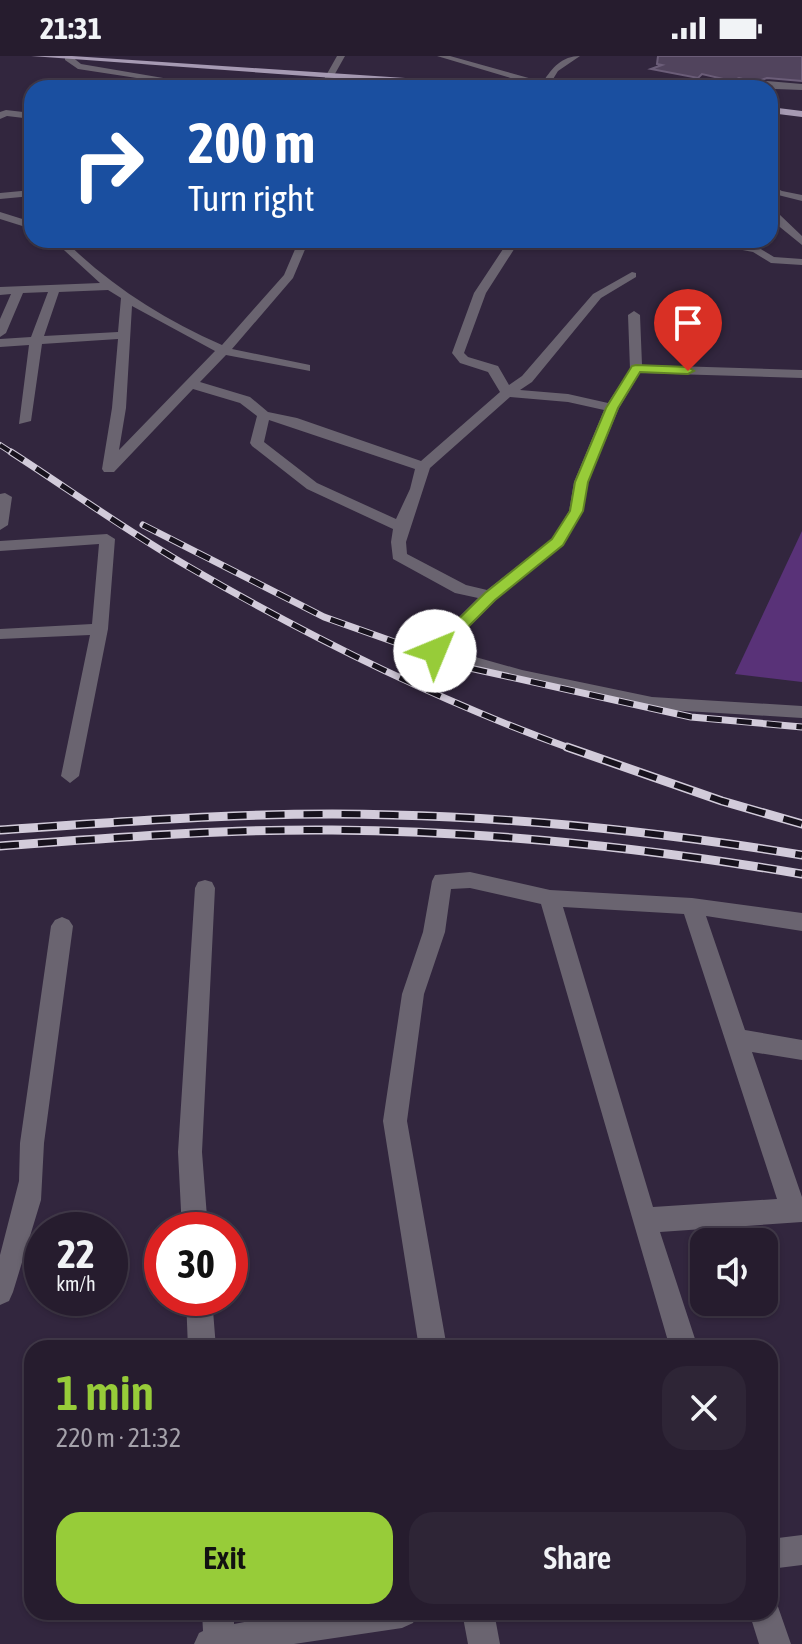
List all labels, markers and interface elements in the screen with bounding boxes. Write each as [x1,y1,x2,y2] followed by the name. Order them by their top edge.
[40,11,102,45] text: 21:31
[188,111,315,175] text: 200 m
[56,112,160,216] icon: right
[188,177,315,219] text: Turn right
[654,289,722,371] pin
[666,301,710,345] icon: arrive
[393,609,477,693] position arrow
[144,1212,248,1316] speed limit sign: 30
[690,1228,778,1316] map controls
[690,1228,778,1316] button: sound
[57,1231,95,1276] text: 22
[56,1272,96,1295] text: km/h
[56,1365,154,1420] text: 1 min
[662,1366,746,1450] button: close
[56,1423,181,1453] text: 220 m · 21:32
[56,1512,393,1604] button: Exit
[409,1512,746,1604] button: Share

